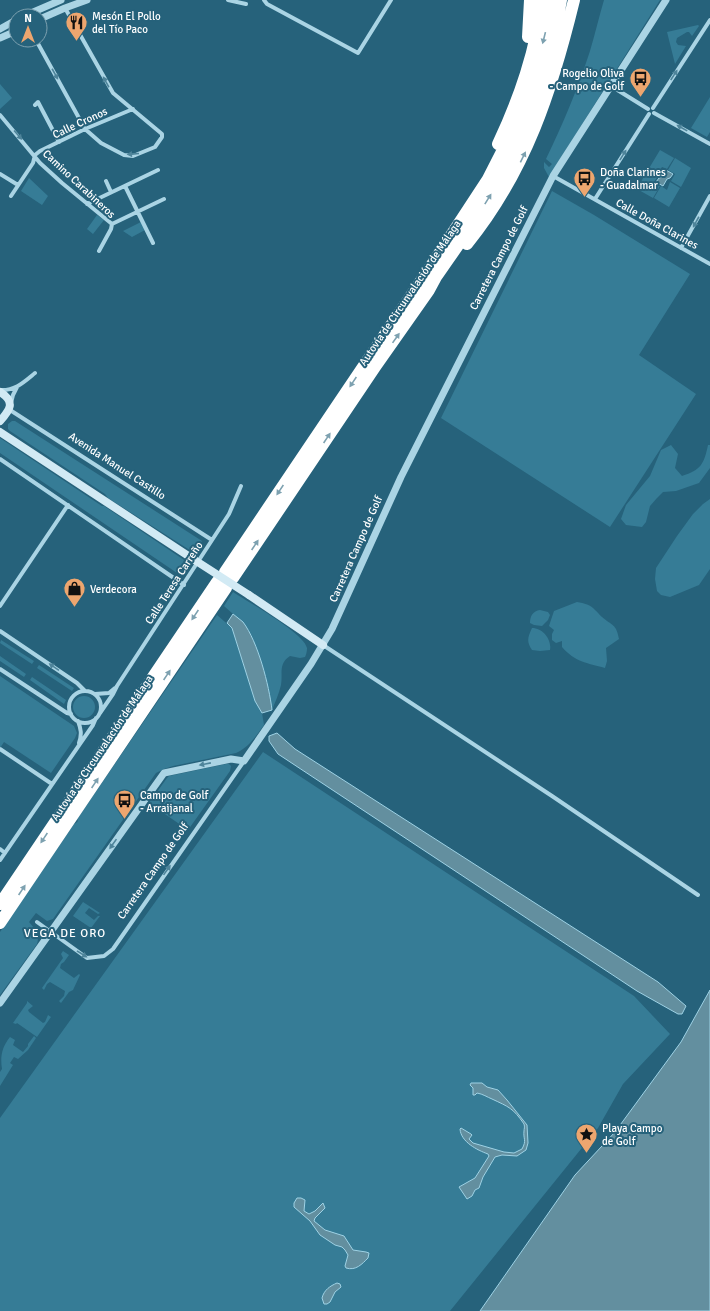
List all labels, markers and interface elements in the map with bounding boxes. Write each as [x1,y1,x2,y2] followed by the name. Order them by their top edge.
[8,8,48,48] north arrow
[63,9,89,42] restaurant icon: Mesón El Pollo del Tío Paco
[92,10,161,36] place label: Mesón El Pollo del Tío Paco
[24,12,32,25] text: N
[541,32,547,44] one-way arrow
[627,66,653,99] bus stop icon: Rogelio Oliva - Campo de Golf
[549,67,625,93] place label: Rogelio Oliva - Campo de Golf
[51,68,58,80] one-way arrow
[670,70,678,80] one-way arrow
[103,76,109,87] one-way arrow
[50,105,110,141] street label: Calle Cronos
[676,125,688,132] one-way arrow
[13,130,22,141] one-way arrow
[40,147,118,221] street label: Camino Carabineros
[619,150,627,160] one-way arrow
[127,151,140,158] one-way arrow
[520,151,526,162] one-way arrow
[572,165,598,198] bus stop icon: Doña Clarines - Guadalmar
[600,166,666,192] place label: Doña Clarines - Guadalmar
[485,193,492,205] one-way arrow
[614,196,701,252] street label: Calle Doña Clarines
[467,203,531,312] street label: Carretera Campo de Golf
[692,216,699,228] one-way arrow
[356,218,464,368] street label: Autovía de Circunvalación de Málaga
[392,333,400,343] one-way arrow
[349,377,357,387] one-way arrow
[66,430,168,502] street label: Avenida Manuel Castillo
[323,433,331,443] one-way arrow
[276,485,284,495] one-way arrow
[327,493,386,604] street label: Carretera Campo de Golf
[142,539,206,627] street label: Calle Teresa Carreño
[251,540,259,550] one-way arrow
[61,576,87,609] shop icon: Verdecora
[90,583,137,596] place label: Verdecora
[192,609,199,621] one-way arrow
[48,664,60,671] one-way arrow
[163,670,171,680] one-way arrow
[48,673,156,823] street label: Autovía de Circunvalación de Málaga
[199,762,211,768] one-way arrow
[91,777,99,788] one-way arrow
[111,788,137,821] bus stop icon: Campo de Golf - Arraijanal
[140,789,210,815] place label: Campo de Golf - Arraijanal
[115,819,192,922] street label: Carretera Campo de Golf
[40,833,48,844] one-way arrow
[109,839,117,850] one-way arrow
[163,865,171,875] one-way arrow
[18,885,26,896] one-way arrow
[24,926,106,941] district label: VEGA DE ORO
[76,951,88,958] one-way arrow
[573,1121,599,1154] place icon: Playa Campo de Golf
[602,1122,663,1148] place label: Playa Campo de Golf

